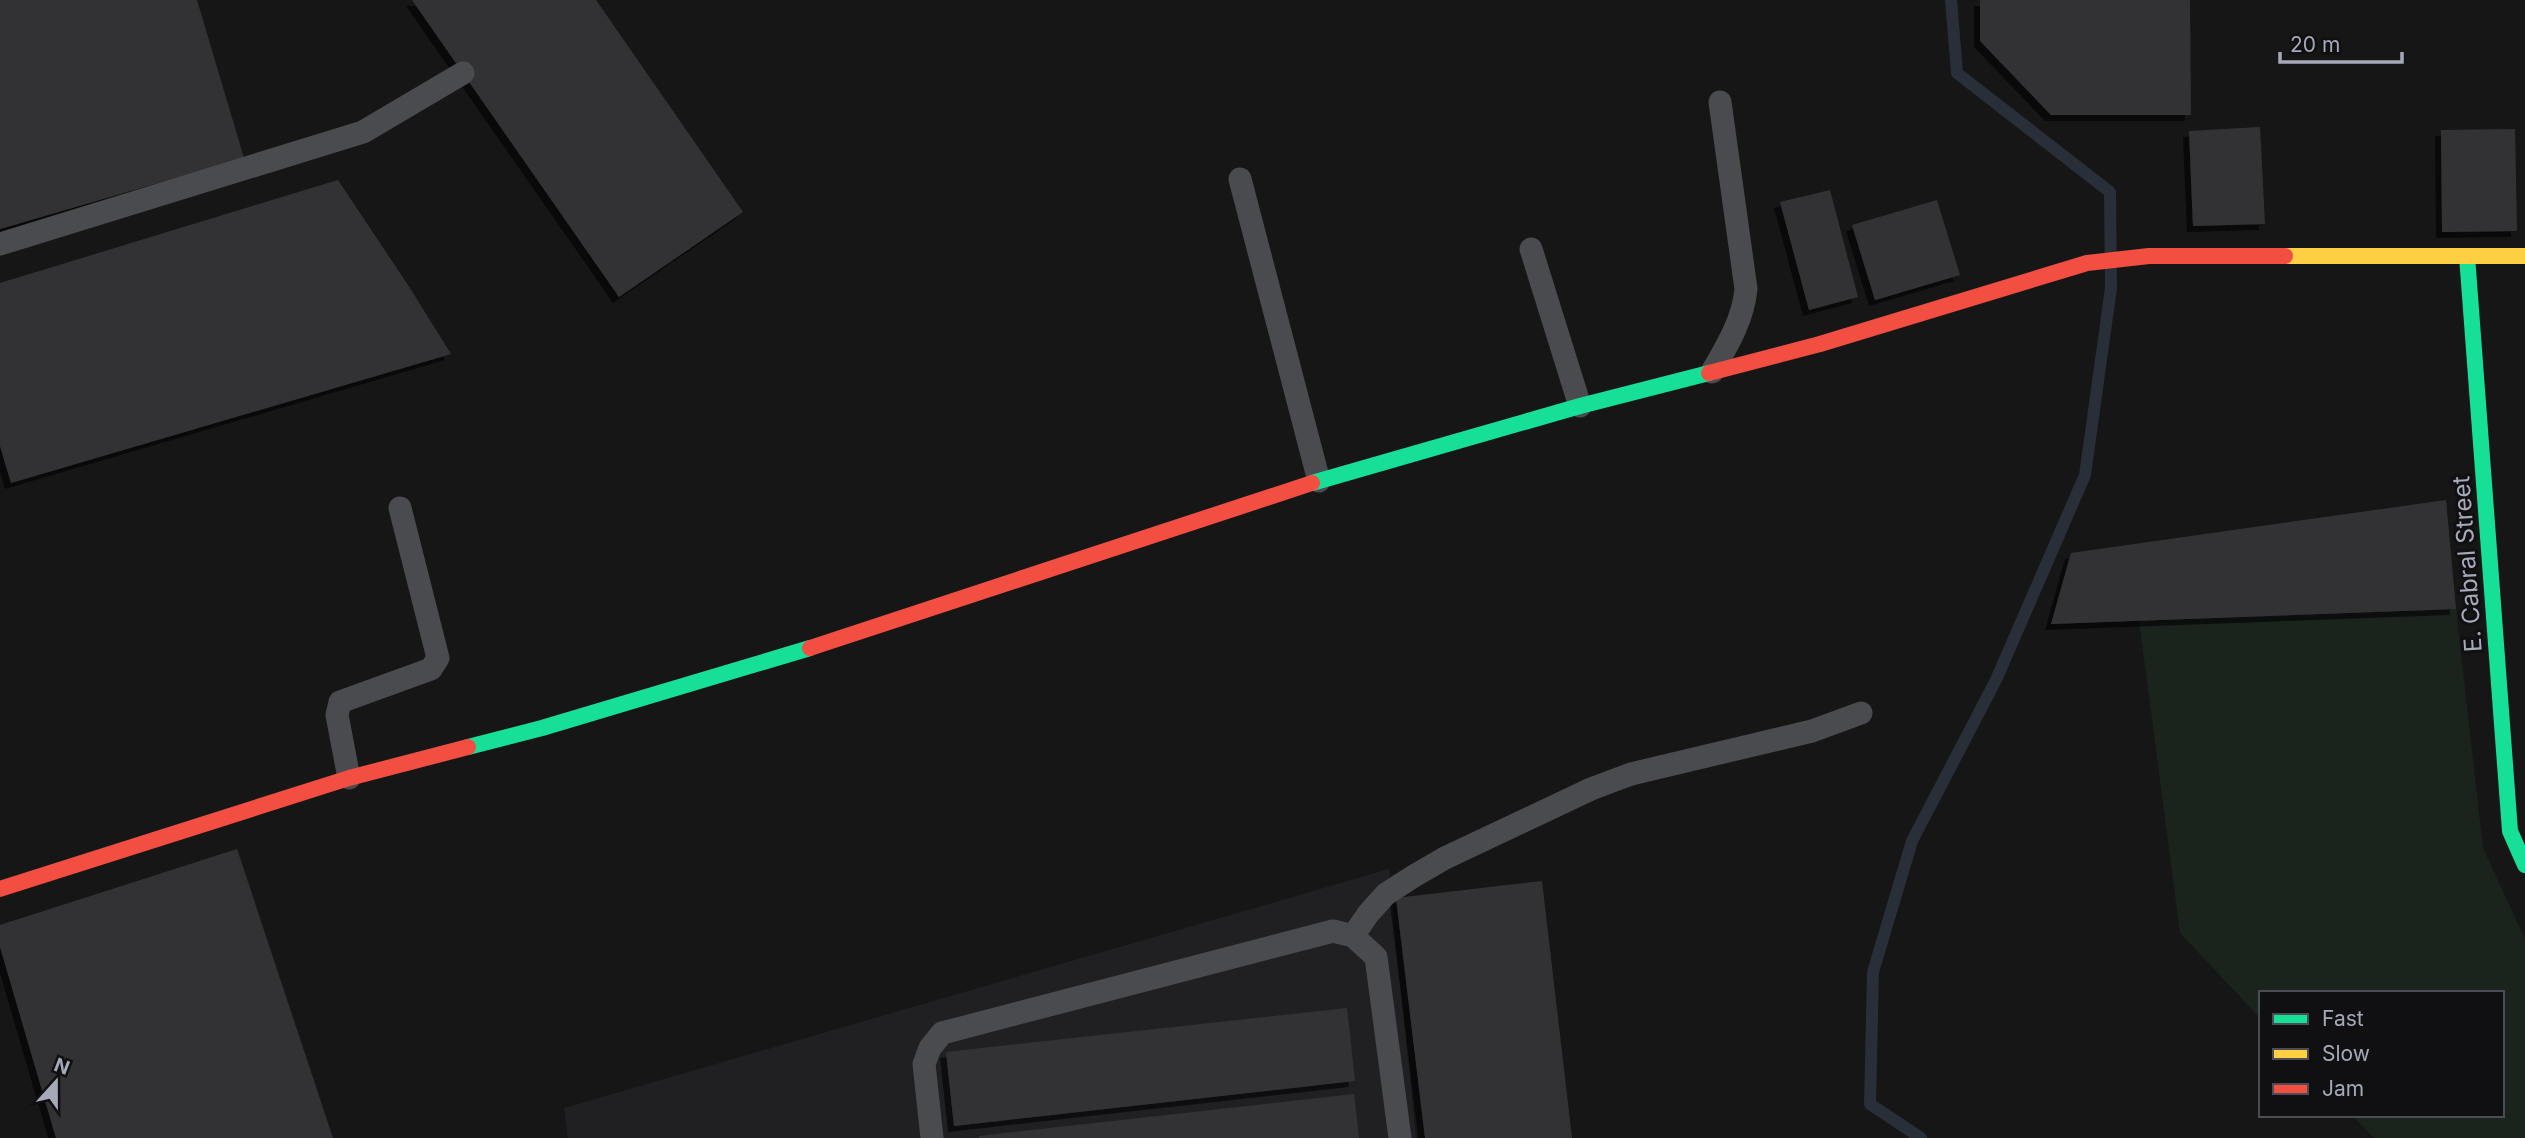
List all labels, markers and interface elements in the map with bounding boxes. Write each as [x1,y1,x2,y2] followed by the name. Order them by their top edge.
[2280,21,2402,65] scale bar
[2290,32,2340,57] text: 20 m
[2446,475,2488,653] street label: E. Cabral Street
[2259,991,2504,1117] legend
[2322,1006,2364,1031] text: Fast
[2322,1041,2370,1066] text: Slow
[21,1047,91,1117] north arrow
[51,1053,73,1080] text: N
[2322,1076,2364,1101] text: Jam

